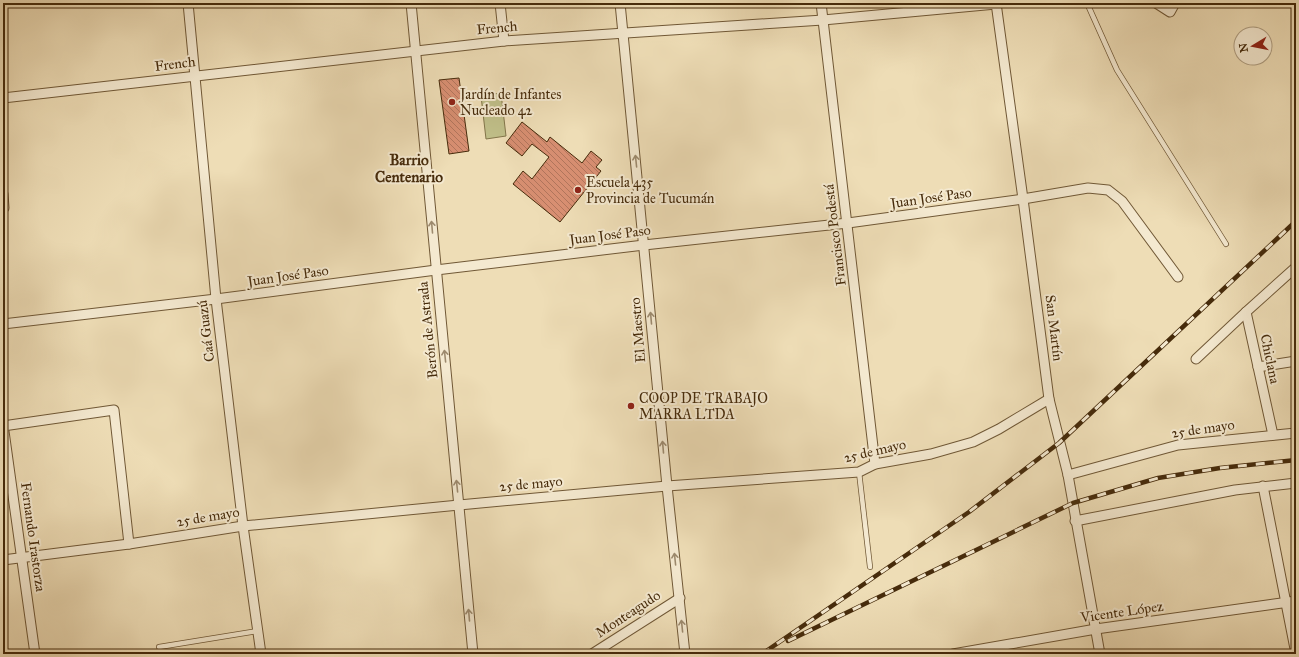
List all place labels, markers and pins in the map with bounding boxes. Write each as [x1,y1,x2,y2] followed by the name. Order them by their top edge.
[458,86,561,119] place label: Jardín de Infantes Nucleado 42
[447,97,457,107] marker: Jardín de Infantes Nucleado 42
[586,174,715,207] place label: Escuela 435 Provincia de Tucumán
[573,185,583,195] marker: Escuela 435 Provincia de Tucumán
[639,390,768,423] place label: COOP DE TRABAJO MARRA LTDA
[626,401,636,411] marker: COOP DE TRABAJO MARRA LTDA

